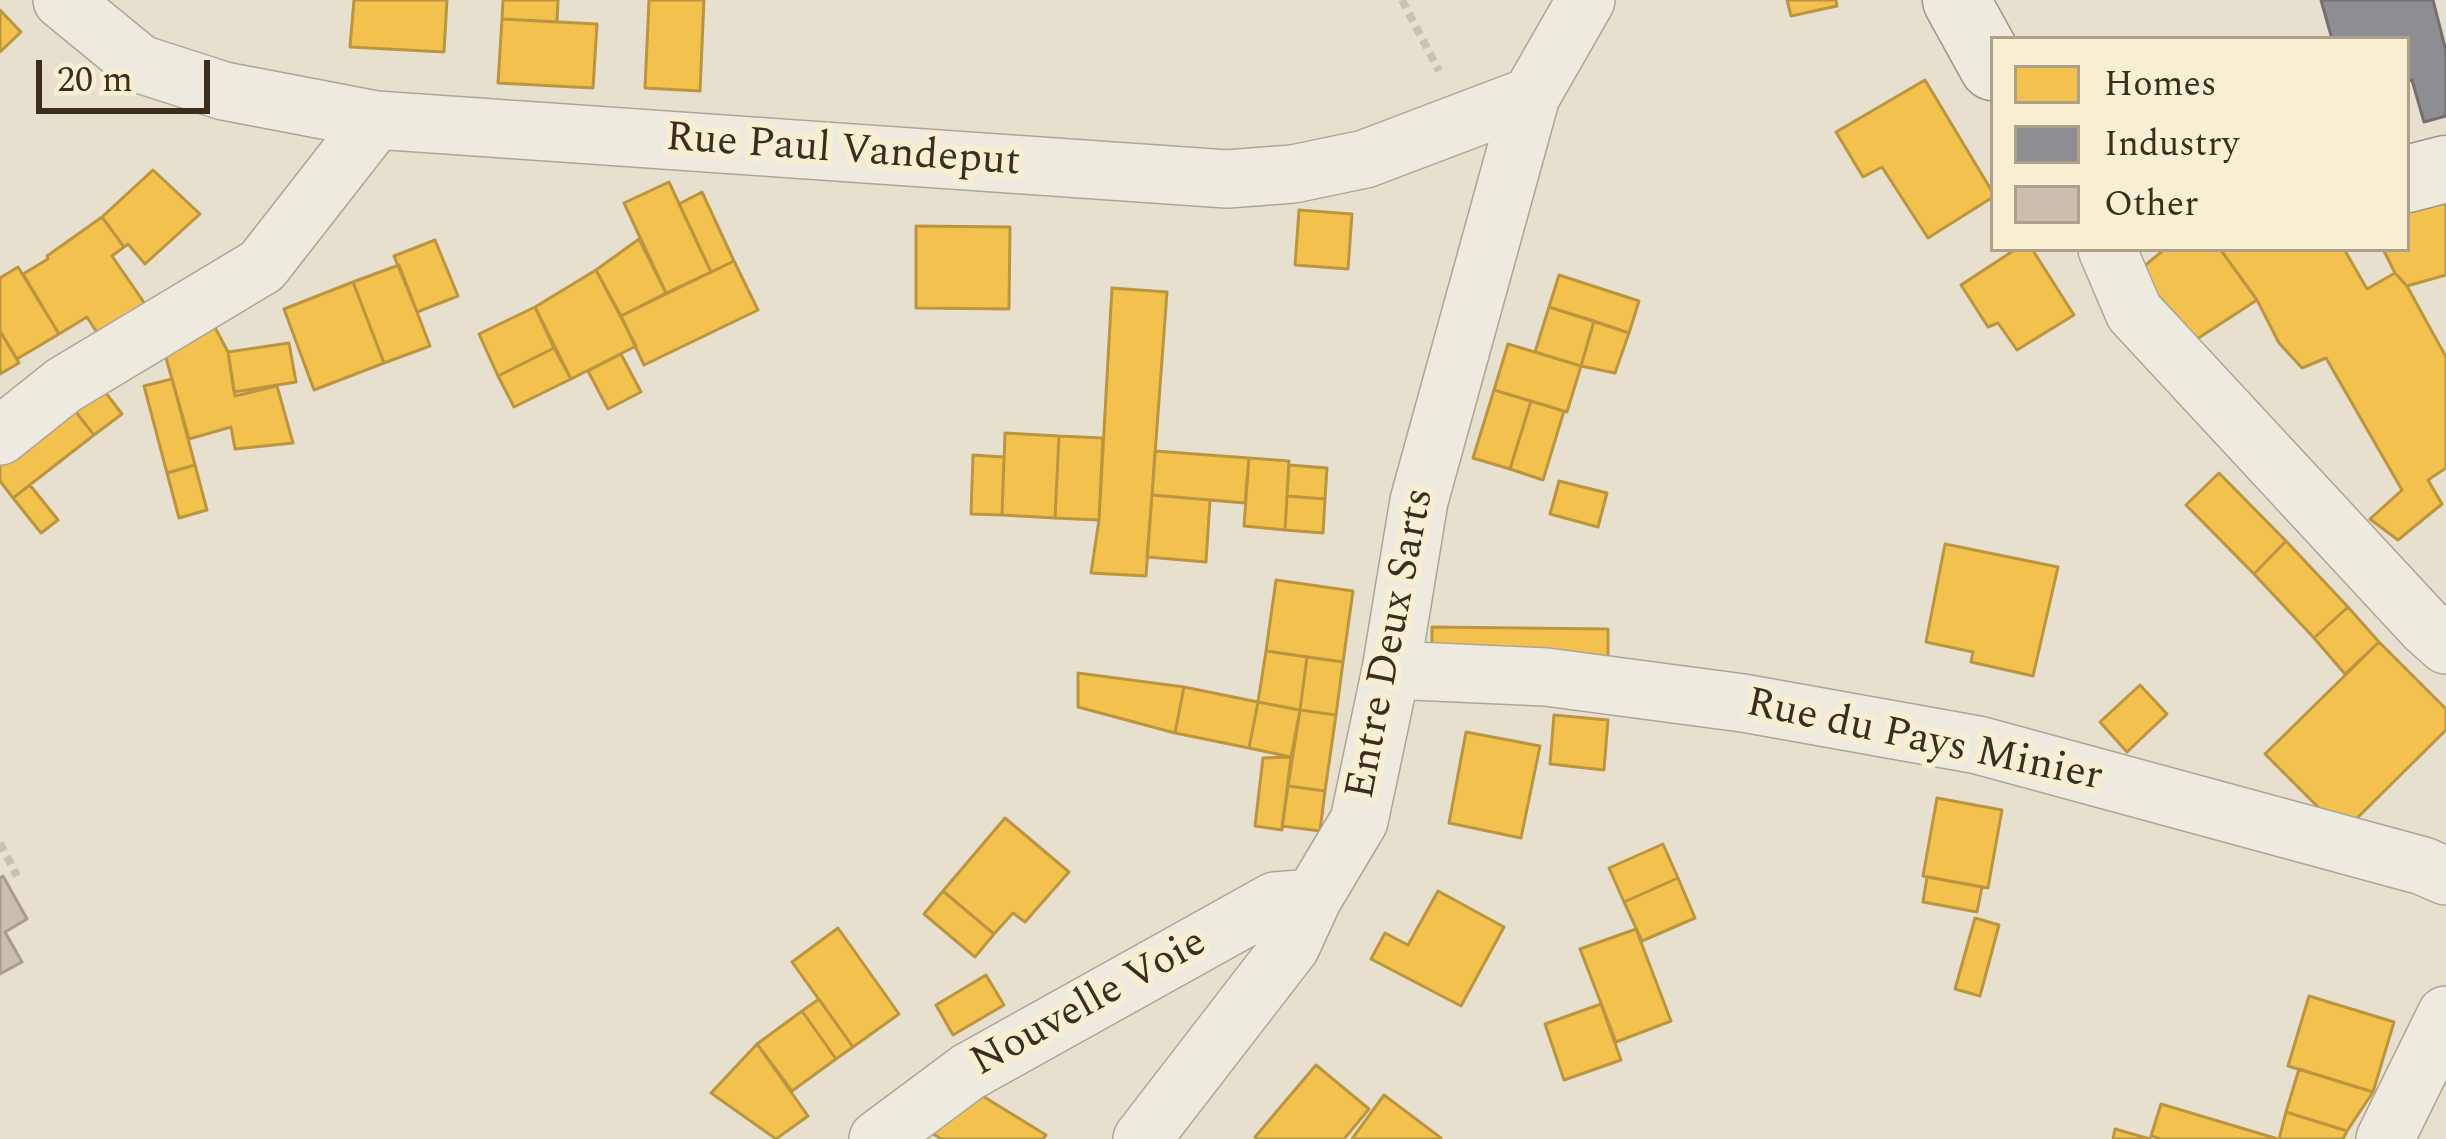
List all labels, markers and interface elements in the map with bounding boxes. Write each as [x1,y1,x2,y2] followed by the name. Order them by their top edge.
[42,36,216,110] scale bar
[1990,36,2410,252] legend
[57,53,133,108] text: 20 m
[2104,57,2217,112] text: Homes
[664,115,1022,191] street label: Rue Paul Vandeput
[2104,117,2239,172] text: Industry
[2104,177,2198,232] text: Other
[1338,484,1448,804] street label: Entre Deux Sarts
[1741,681,2107,805] street label: Rue du Pays Minier
[964,920,1216,1090] street label: Nouvelle Voie

